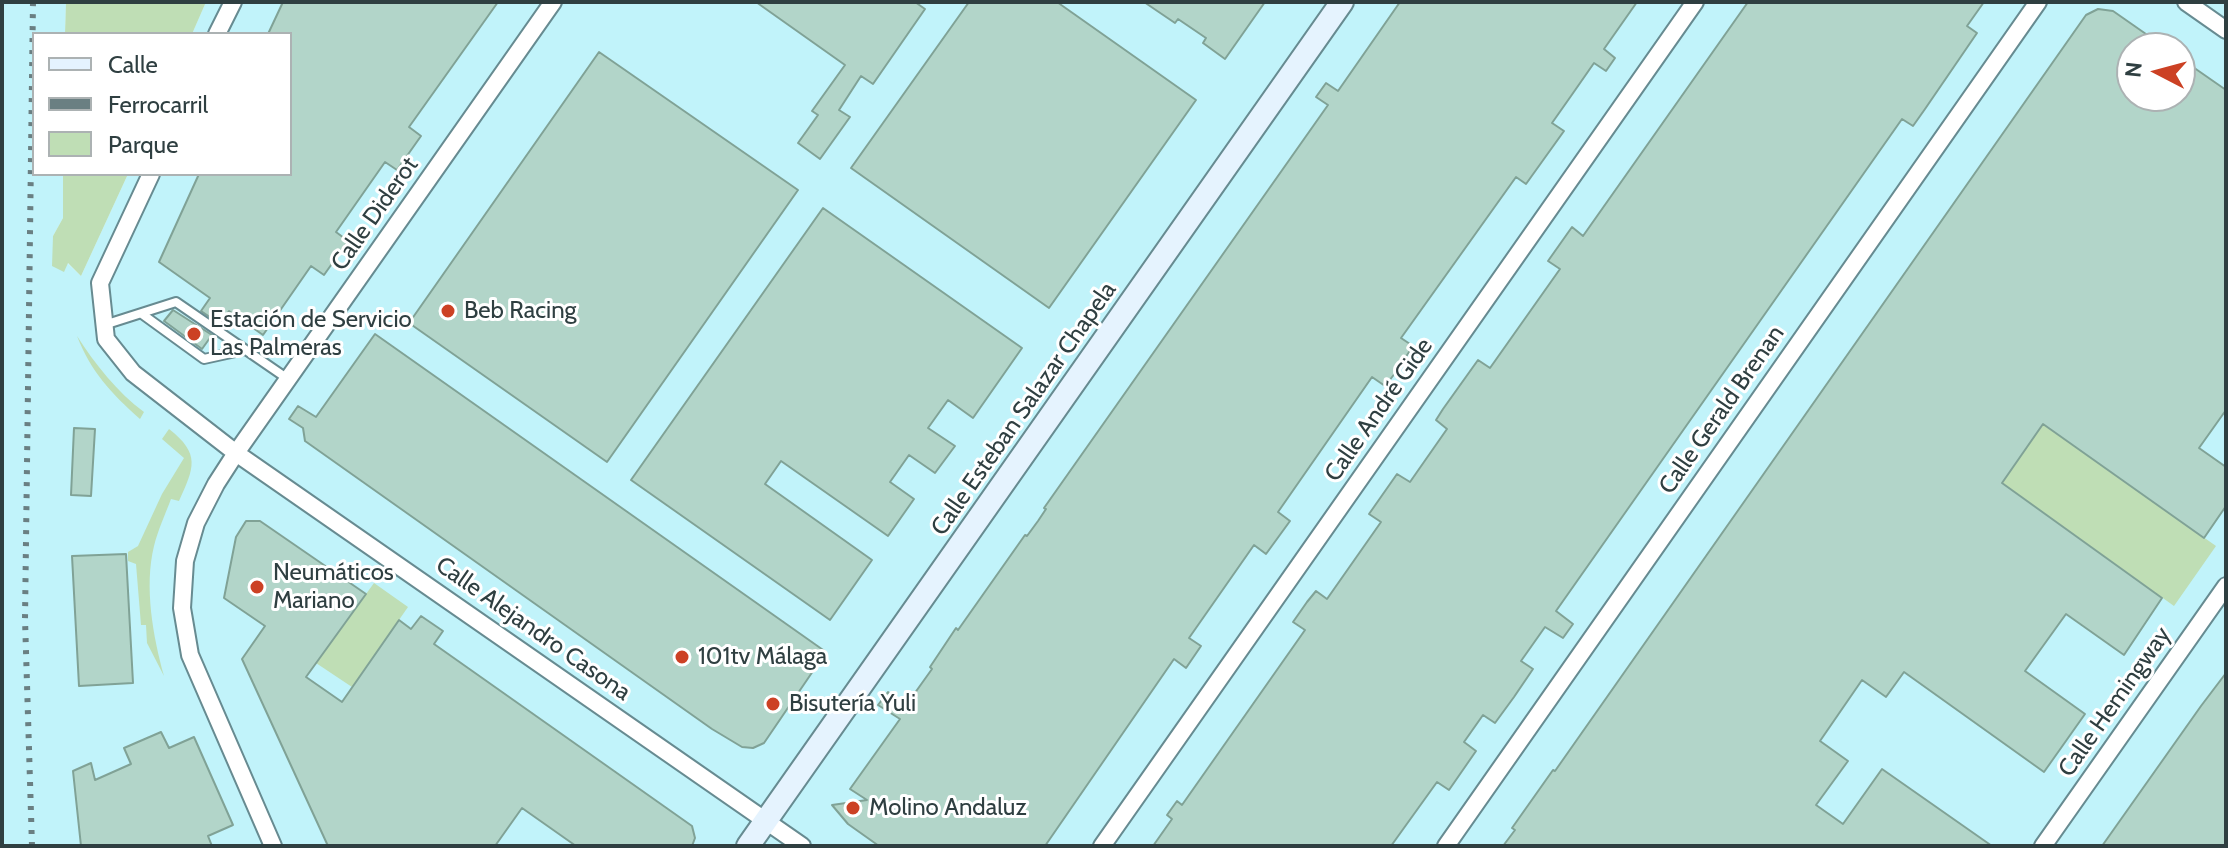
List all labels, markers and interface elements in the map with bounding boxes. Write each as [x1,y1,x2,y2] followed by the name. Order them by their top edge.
[32,32,292,176] legend
[2116,32,2196,112] north arrow
[108,50,158,79] text: Calle
[2119,60,2148,79] text: N
[108,90,208,119] text: Ferrocarril
[108,130,178,159] text: Parque
[325,152,425,276] street label: Calle Diderot
[925,277,1123,541] street label: Calle Esteban Salazar Chapela
[464,297,577,325] place label: Beb Racing
[439,302,457,320] marker: Beb Racing
[210,306,412,362] place label: Estación de Servicio Las Palmeras
[1653,320,1791,500] street label: Calle Gerald Brenan
[185,325,203,343] marker: Estación de Servicio Las Palmeras
[1319,333,1439,487] street label: Calle André Gide
[430,551,636,707] street label: Calle Alejandro Casona
[273,559,394,615] place label: Neumáticos Mariano
[248,578,266,596] marker: Neumáticos Mariano
[2053,622,2177,782] street label: Calle Hemingway
[698,643,827,671] place label: 101tv Málaga
[673,648,691,666] marker: 101tv Málaga
[789,690,916,718] place label: Bisutería Yuli
[764,695,782,713] marker: Bisutería Yuli
[869,794,1027,822] place label: Molino Andaluz
[844,799,862,817] marker: Molino Andaluz

